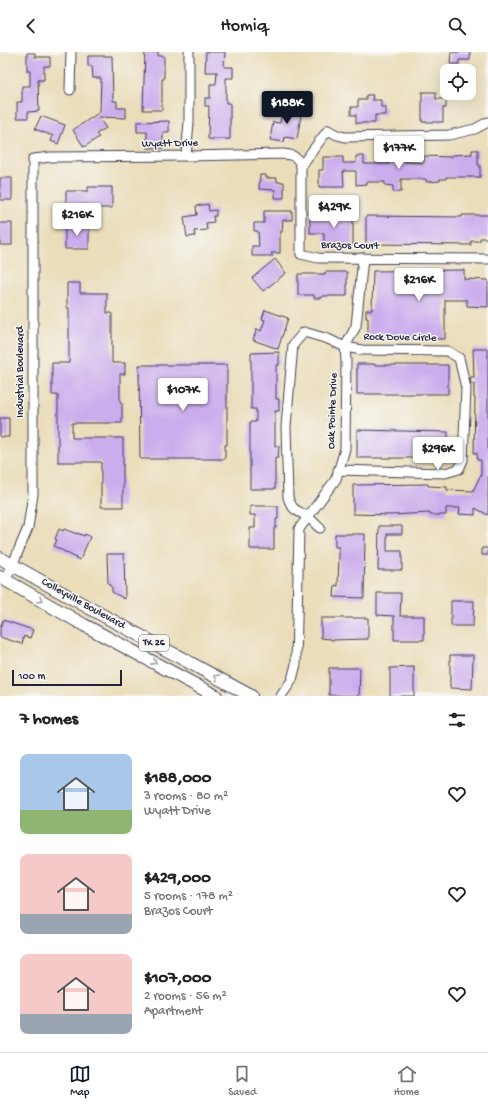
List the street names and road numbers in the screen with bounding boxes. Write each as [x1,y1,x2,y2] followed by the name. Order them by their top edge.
[142,138,199,150] street label: Wyatt Drive
[320,239,381,253] street label: Brazos Court
[15,325,27,418] street label: Industrial Boulevard
[363,331,437,345] street label: Rock Dove Circle
[326,372,340,449] street label: Oak Pointe Drive
[39,576,128,633] street label: Colleyville Boulevard
[139,635,169,651] road number: TX 26

